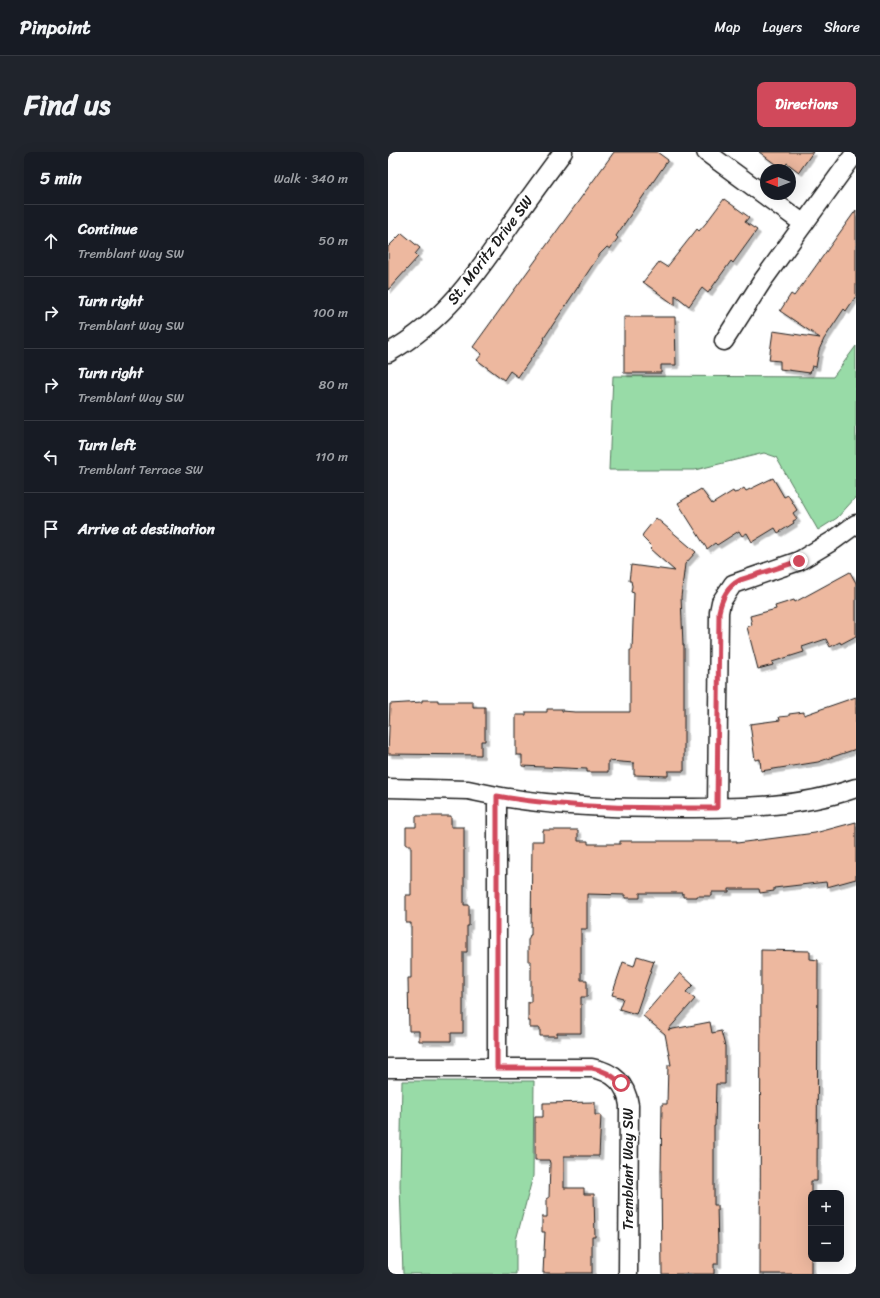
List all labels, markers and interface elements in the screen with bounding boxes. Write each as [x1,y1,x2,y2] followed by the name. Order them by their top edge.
[20,11,91,44] text: Pinpoint
[715,15,740,40] text: Map
[762,15,802,40] text: Layers
[824,15,860,40] text: Share
[24,80,111,129] text: Find us
[757,82,856,127] button: Directions
[40,163,82,193] text: 5 min
[760,164,796,200] north arrow
[274,167,348,190] text: Walk · 340 m
[440,190,540,310] street label: St. Moritz Drive SW
[78,216,138,242] text: Continue
[318,229,348,252] text: 50 m
[40,230,62,252] icon: ahead
[78,242,184,265] text: Tremblant Way SW
[78,288,143,314] text: Turn right
[313,301,348,324] text: 100 m
[40,302,62,324] icon: right
[78,314,184,337] text: Tremblant Way SW
[78,360,143,386] text: Turn right
[319,373,348,396] text: 80 m
[40,374,62,396] icon: right
[78,386,184,409] text: Tremblant Way SW
[78,432,136,458] text: Turn left
[315,445,348,468] text: 110 m
[40,446,62,468] icon: left
[78,458,203,481] text: Tremblant Terrace SW
[78,516,215,542] text: Arrive at destination
[40,518,62,540] icon: arrive
[790,552,808,570] route end
[612,1074,630,1092] route start
[615,1108,641,1230] street label: Tremblant Way SW
[808,1190,844,1262] map controls
[808,1190,844,1226] button: +
[808,1226,844,1262] button: −

